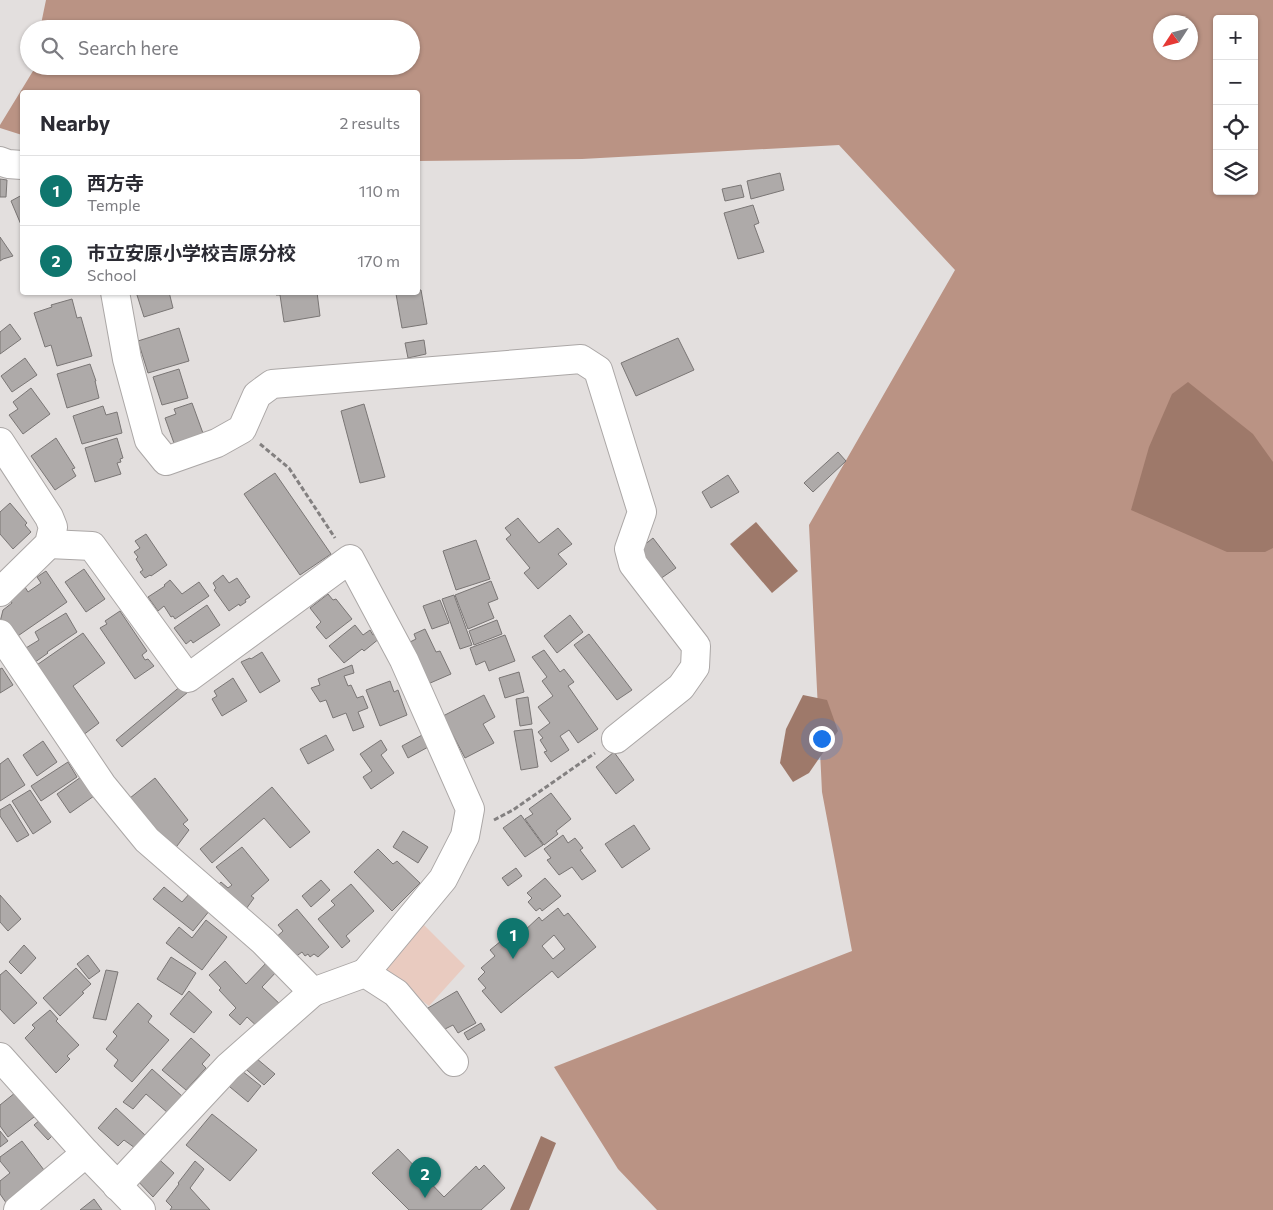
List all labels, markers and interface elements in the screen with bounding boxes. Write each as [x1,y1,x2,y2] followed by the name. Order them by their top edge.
[1153,15,1198,60] north arrow
[1213,15,1258,195] map controls
[1213,15,1258,60] button: +
[20,20,420,75] search box
[38,34,66,62] icon: search
[78,36,178,59] text: Search here
[1213,60,1258,105] button: −
[1213,105,1258,150] button: locate
[40,110,110,135] text: Nearby
[339,113,400,132] text: 2 results
[1213,150,1258,195] button: layers
[87,171,144,194] text: 西方寺
[52,181,60,200] text: 1
[359,181,400,200] text: 110 m
[87,195,140,214] text: Temple
[87,241,296,264] text: 市立安原小学校吉原分校
[51,251,61,270] text: 2
[357,251,400,270] text: 170 m
[87,265,137,284] text: School
[809,726,835,752] your location
[497,918,529,959] pin: 1
[409,1157,441,1198] pin: 2

